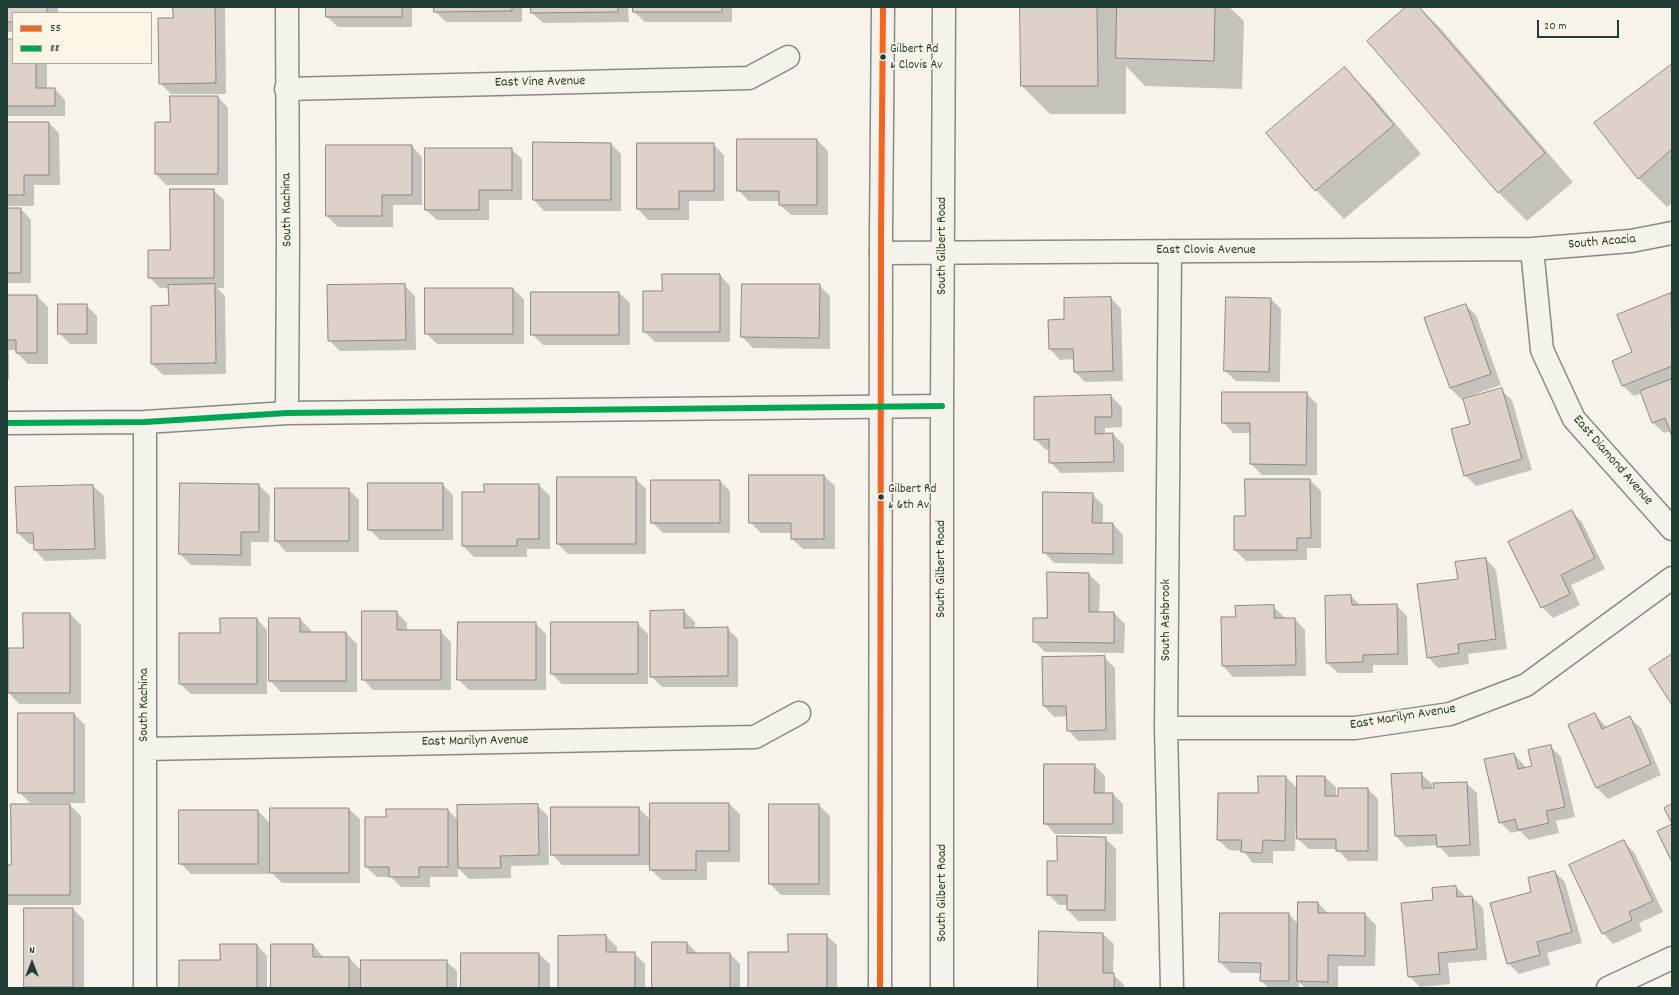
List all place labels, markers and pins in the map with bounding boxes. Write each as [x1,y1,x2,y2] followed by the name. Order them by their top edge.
[890,42,943,73] place label: Gilbert Rd & Clovis Av
[878,52,888,62] marker: Gilbert Rd & Clovis Av
[888,482,936,513] place label: Gilbert Rd & 6th Av
[876,492,886,502] marker: Gilbert Rd & 6th Av

